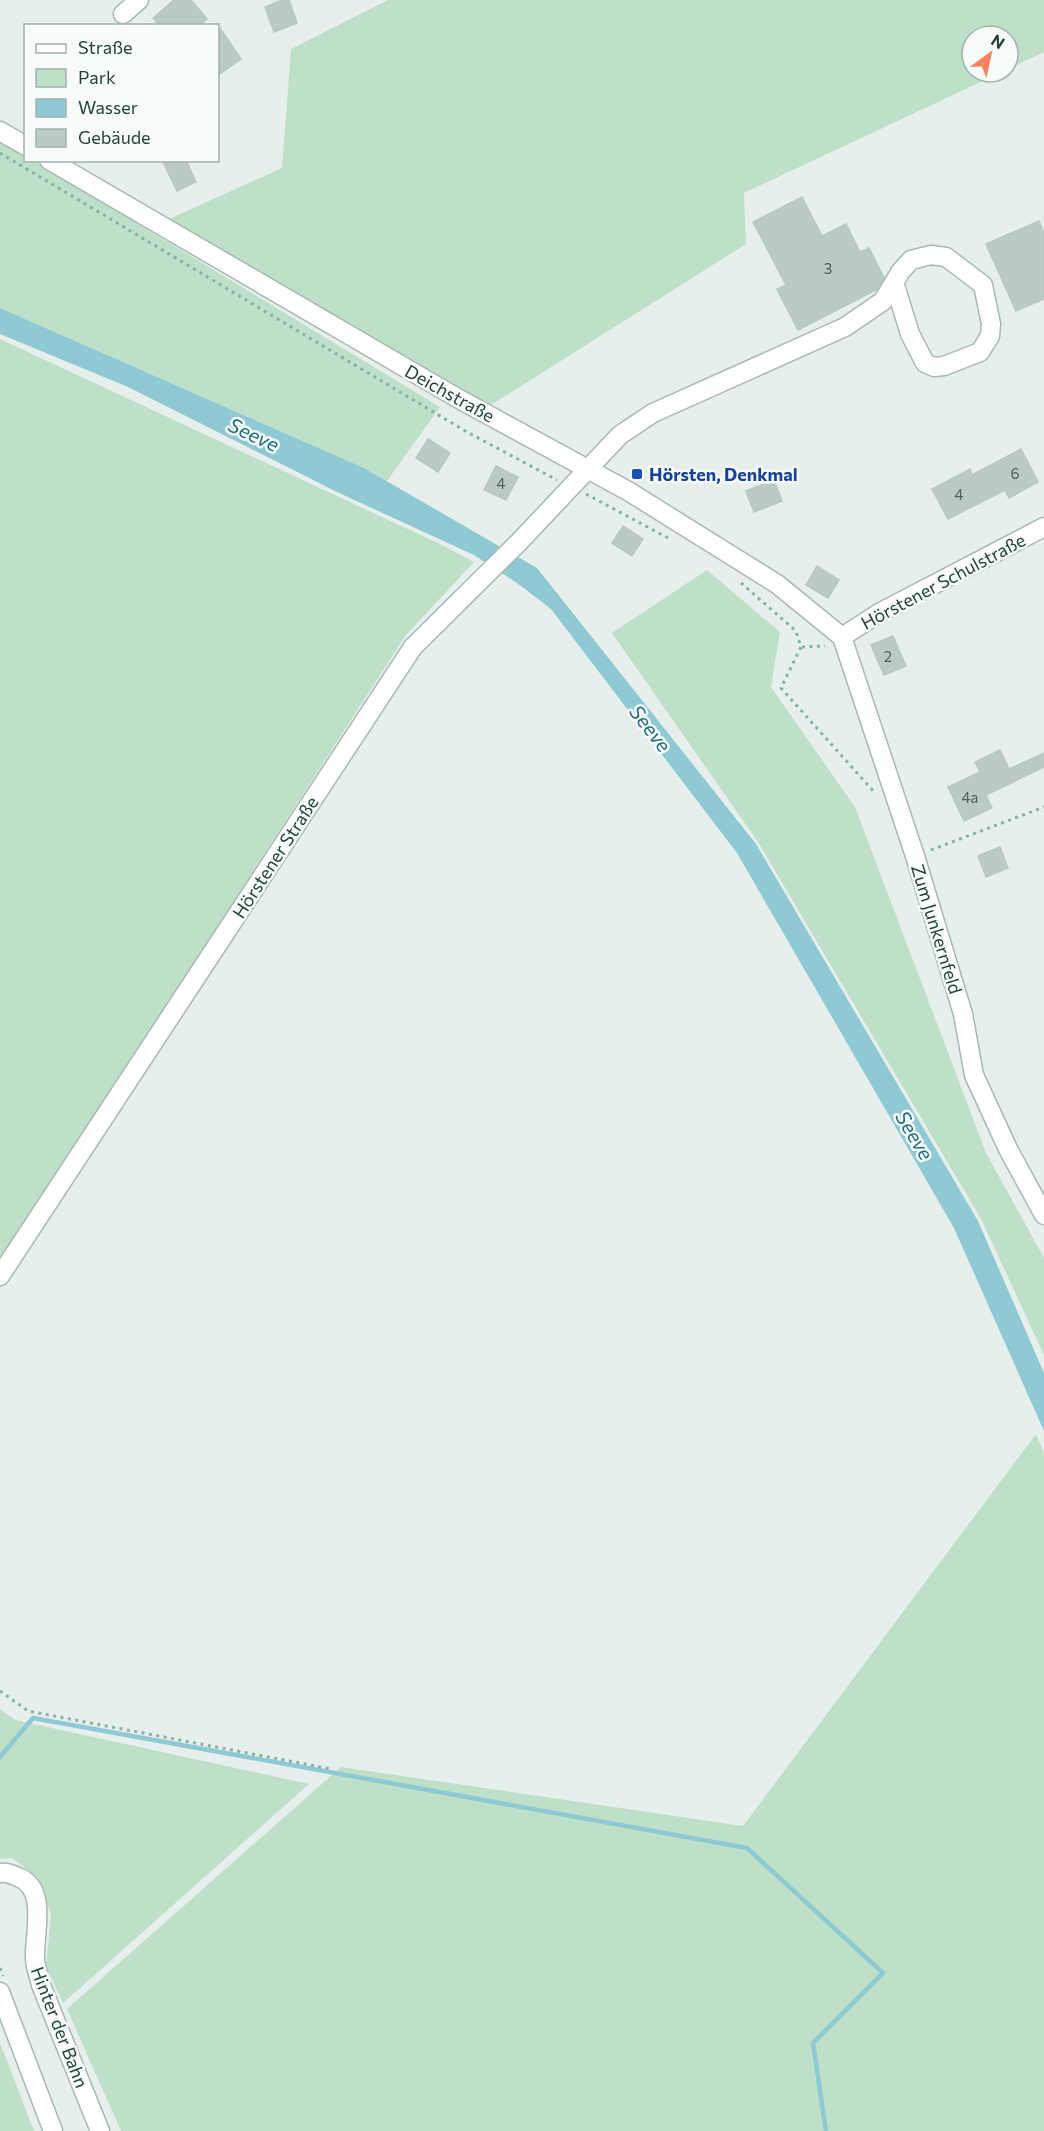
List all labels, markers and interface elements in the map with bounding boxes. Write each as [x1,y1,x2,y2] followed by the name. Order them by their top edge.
[24,24,219,162] legend
[960,24,1020,84] north arrow
[988,30,1009,52] text: N
[78,36,133,58] text: Straße
[78,66,116,88] text: Park
[78,96,138,118] text: Wasser
[78,126,151,148] text: Gebäude
[824,259,832,277] house number: 3
[401,359,499,427] street label: Deichstraße
[225,412,284,456] water label: Seeve
[649,463,798,485] place label: Hörsten, Denkmal
[1010,464,1020,482] house number: 6
[630,467,644,481] marker: Hörsten, Denkmal
[497,474,506,492] house number: 4
[955,485,964,503] house number: 4
[857,528,1029,634] street label: Hörstener Schulstraße
[884,647,892,665] house number: 2
[625,700,677,757] water label: Seeve
[962,788,978,806] house number: 4a
[227,792,323,922] street label: Hörstener Straße
[907,862,967,996] street label: Zum Junkernfeld
[891,1106,939,1164] water label: Seeve
[27,1963,93,2091] street label: Hinter der Bahn

